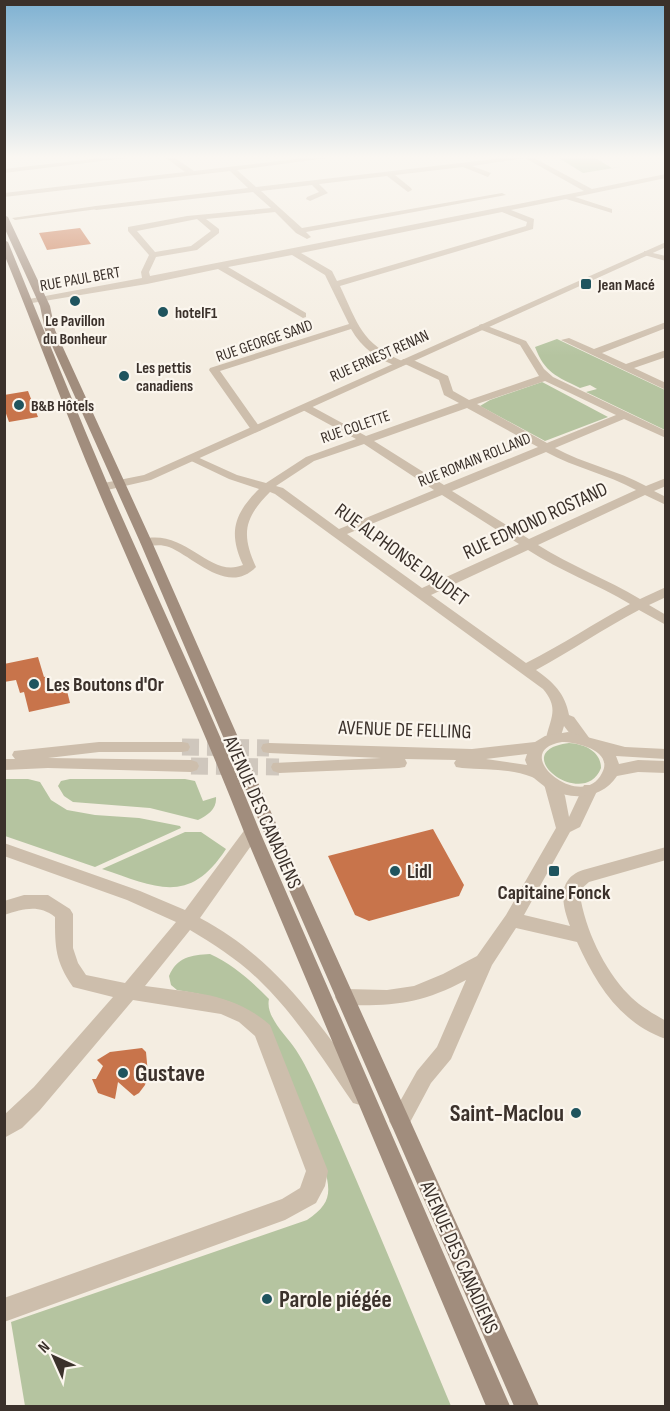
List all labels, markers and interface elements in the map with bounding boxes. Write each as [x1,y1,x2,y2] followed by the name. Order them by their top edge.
[39,263,122,296] street label: RUE PAUL BERT
[597,276,655,295] place label: Jean Macé
[579,277,593,291] marker: Jean Macé
[68,294,82,308] marker: Le Pavillon du Bonheur
[175,304,218,323] place label: hotelF1
[156,305,170,319] marker: hotelF1
[43,312,107,349] place label: Le Pavillon du Bonheur
[214,316,315,367] street label: RUE GEORGE SAND
[327,326,432,387] street label: RUE ERNEST RENAN
[136,359,193,396] place label: Les pettis canadiens
[117,369,131,383] marker: Les pettis canadiens
[31,397,94,416] place label: B&B Hôtels
[12,398,26,412] marker: B&B Hôtels
[318,407,393,448] street label: RUE COLETTE
[415,429,534,492] street label: RUE ROMAIN ROLLAND
[459,477,611,565] street label: RUE EDMOND ROSTAND
[330,498,473,611] street label: RUE ALPHONSE DAUDET
[46,673,164,697] place label: Les Boutons d'Or
[27,677,41,691] marker: Les Boutons d'Or
[337,716,472,744] street label: AVENUE DE FELLING
[217,731,306,892] street label: AVENUE DES CANADIENS
[407,860,432,884] place label: Lidl
[388,864,402,878] marker: Lidl
[547,864,561,878] marker: Capitaine Fonck
[498,881,611,905] place label: Capitaine Fonck
[135,1059,205,1088] place label: Gustave
[116,1066,130,1080] marker: Gustave
[450,1099,564,1128] place label: Saint-Maclou
[569,1106,583,1120] marker: Saint-Maclou
[414,1176,503,1337] street label: AVENUE DES CANADIENS
[279,1285,392,1314] place label: Parole piégée
[260,1292,274,1306] marker: Parole piégée
[24,1327,84,1387] north arrow
[35,1338,54,1357] text: N

